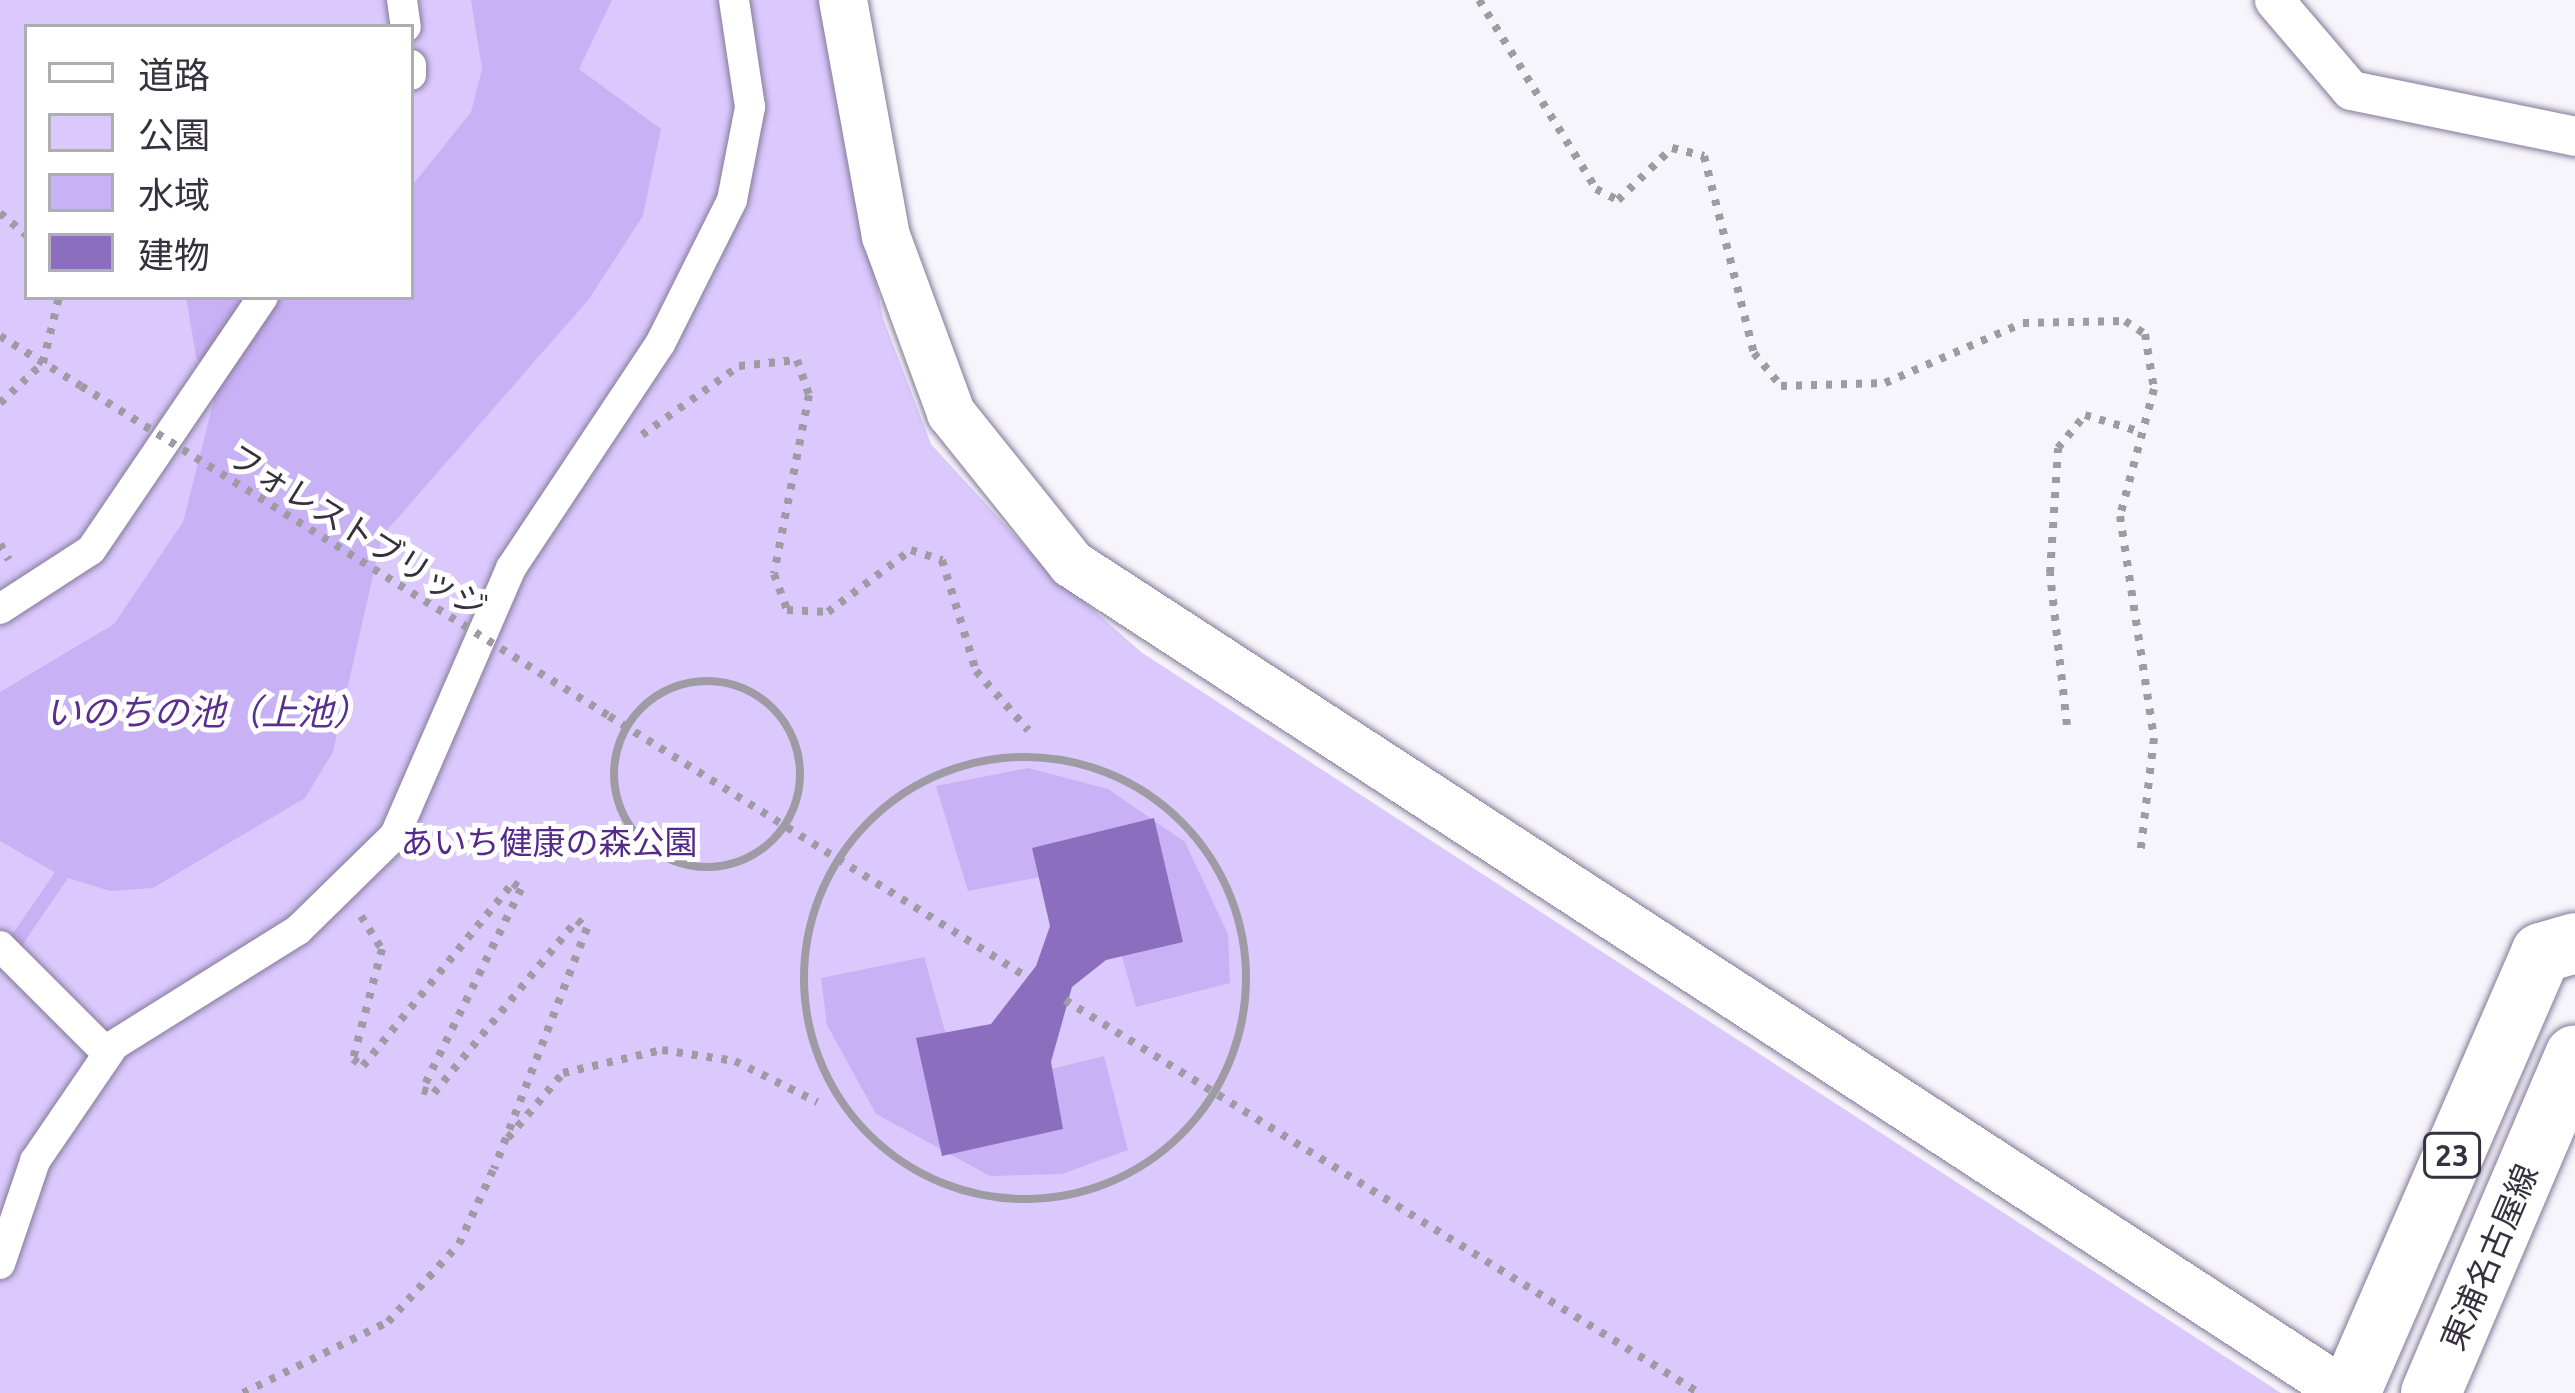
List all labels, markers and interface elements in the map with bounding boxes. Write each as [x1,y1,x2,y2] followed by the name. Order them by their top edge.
[24,24,414,300] legend
[138,54,210,95] text: 道路
[138,114,210,155] text: 公園
[138,174,210,215] text: 水域
[138,234,210,275] text: 建物
[222,436,494,626] street label: フォレストブリッジ
[45,690,369,734] water label: いのちの池（上池）
[401,822,697,862] park label: あいち健康の森公園
[2422,1131,2482,1179] road number: 23
[2432,1158,2546,1356] street label: 東浦名古屋線

